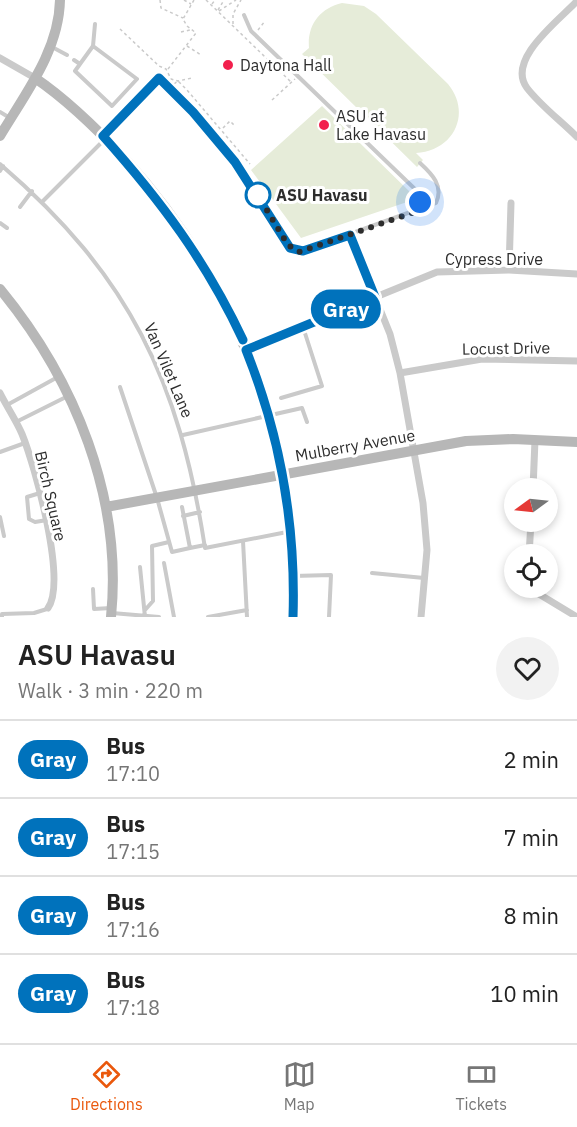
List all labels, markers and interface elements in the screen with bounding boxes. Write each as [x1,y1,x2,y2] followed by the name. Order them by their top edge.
[240,55,332,75] place label: Daytona Hall
[221,58,235,72] marker: Daytona Hall
[336,106,426,144] place label: ASU at Lake Havasu
[317,118,331,132] marker: ASU at Lake Havasu
[245,182,271,208] marker: ASU Havasu
[276,185,368,205] place label: ASU Havasu
[405,187,435,217] your location
[445,249,543,269] street label: Cypress Drive
[304,290,388,328] line badge: Gray
[323,295,369,323] text: Gray
[140,319,198,421] street label: Van Vilet Lane
[462,337,550,359] street label: Locust Drive
[293,425,417,465] street label: Mulberry Avenue
[31,449,71,543] street label: Birch Square
[504,478,558,532] north arrow
[504,478,558,598] map controls
[504,544,558,598] button: locate
[18,636,176,673] text: ASU Havasu
[496,637,559,700] button: heart
[18,677,203,704] text: Walk · 3 min · 220 m
[106,731,145,760] text: Bus
[30,745,76,773] text: Gray
[503,745,559,774] text: 2 min
[106,760,160,787] text: 17:10
[106,809,145,838] text: Bus
[30,823,76,851] text: Gray
[503,823,559,852] text: 7 min
[106,838,160,865] text: 17:15
[106,887,145,916] text: Bus
[30,901,76,929] text: Gray
[503,901,559,930] text: 8 min
[106,916,160,943] text: 17:16
[106,965,145,994] text: Bus
[30,979,76,1007] text: Gray
[490,979,559,1008] text: 10 min
[106,994,160,1021] text: 17:18
[70,1058,143,1114] tab: Directions
[283,1058,316,1114] tab: Map
[455,1058,507,1114] tab: Tickets

